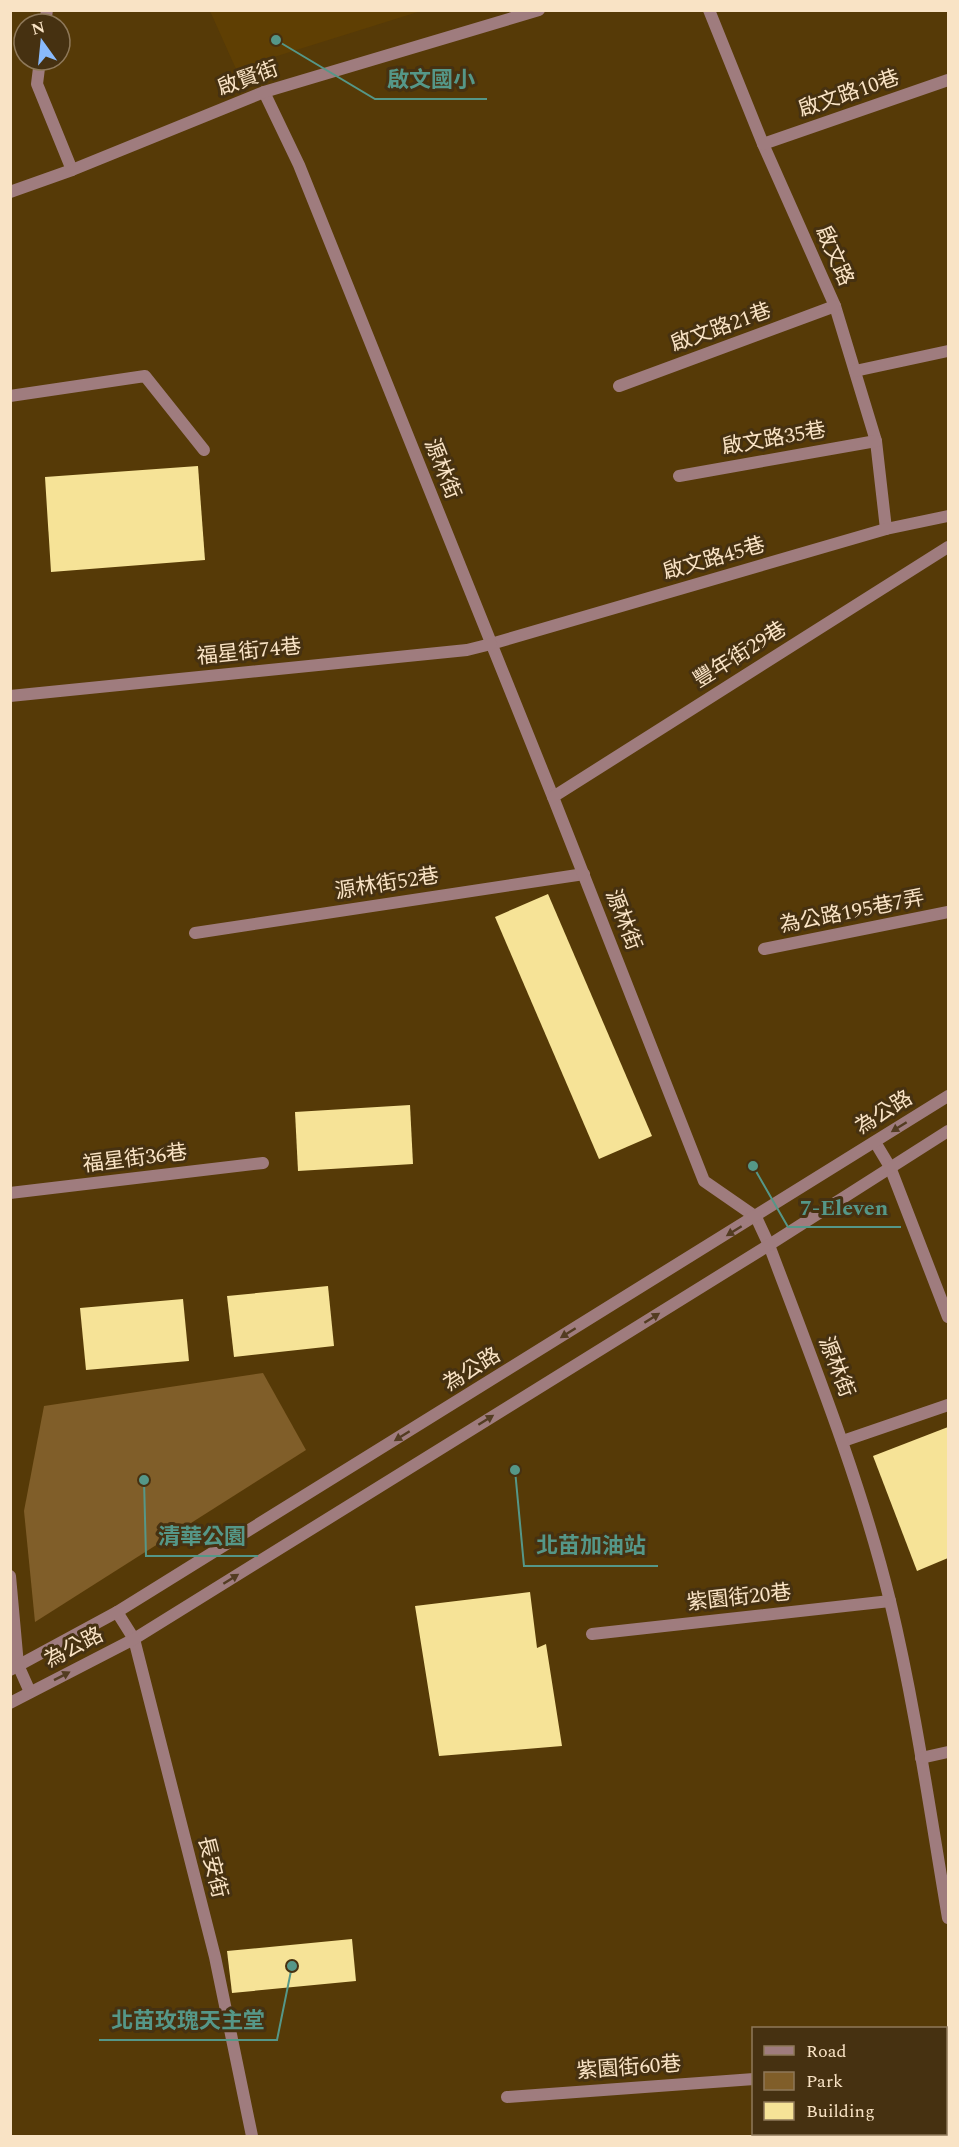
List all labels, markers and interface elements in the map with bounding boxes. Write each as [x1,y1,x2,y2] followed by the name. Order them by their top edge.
[12,12,72,72] north arrow
[29,15,48,42] text: N
[213,53,283,105] street label: 啟賢街
[375,59,487,99] callout: 啟文國小
[794,62,904,126] street label: 啟文路10巷
[387,64,475,97] text: 啟文國小
[807,221,861,291] street label: 啟文路
[666,295,776,361] street label: 啟文路21巷
[720,414,828,464] street label: 啟文路35巷
[415,434,469,504] street label: 源林街
[659,529,769,589] street label: 啟文路45巷
[687,614,793,696] street label: 豐年街29巷
[195,631,303,673] street label: 福星街74巷
[333,860,441,908] street label: 源林街52巷
[777,882,927,942] street label: 為公路195巷7弄
[597,885,649,955] street label: 源林街
[849,1083,919,1143] street label: 為公路
[891,1121,907,1132] one-way arrow
[81,1137,189,1181] street label: 福星街36巷
[788,1187,901,1227] callout: 7-Eleven
[800,1192,889,1225] text: 7-Eleven
[726,1225,742,1236] one-way arrow
[644,1312,660,1323] one-way arrow
[560,1328,576,1339] one-way arrow
[810,1332,862,1402] street label: 源林街
[437,1340,507,1400] street label: 為公路
[478,1415,494,1426] one-way arrow
[394,1430,410,1441] one-way arrow
[146,1516,258,1556] callout: 清華公園
[158,1521,246,1554] text: 清華公園
[524,1526,658,1566] callout: 北苗加油站
[536,1530,646,1563] text: 北苗加油站
[223,1573,239,1584] one-way arrow
[685,1577,793,1619] street label: 紫園街20巷
[39,1619,109,1677] street label: 為公路
[54,1671,71,1680] one-way arrow
[189,1833,235,1901] street label: 長安街
[99,2000,277,2040] callout: 北苗玫瑰天主堂
[111,2005,265,2038] text: 北苗玫瑰天主堂
[752,2027,947,2135] legend
[806,2038,847,2065] text: Road
[576,2048,682,2088] street label: 紫園街60巷
[806,2068,843,2095] text: Park
[806,2098,875,2125] text: Building

